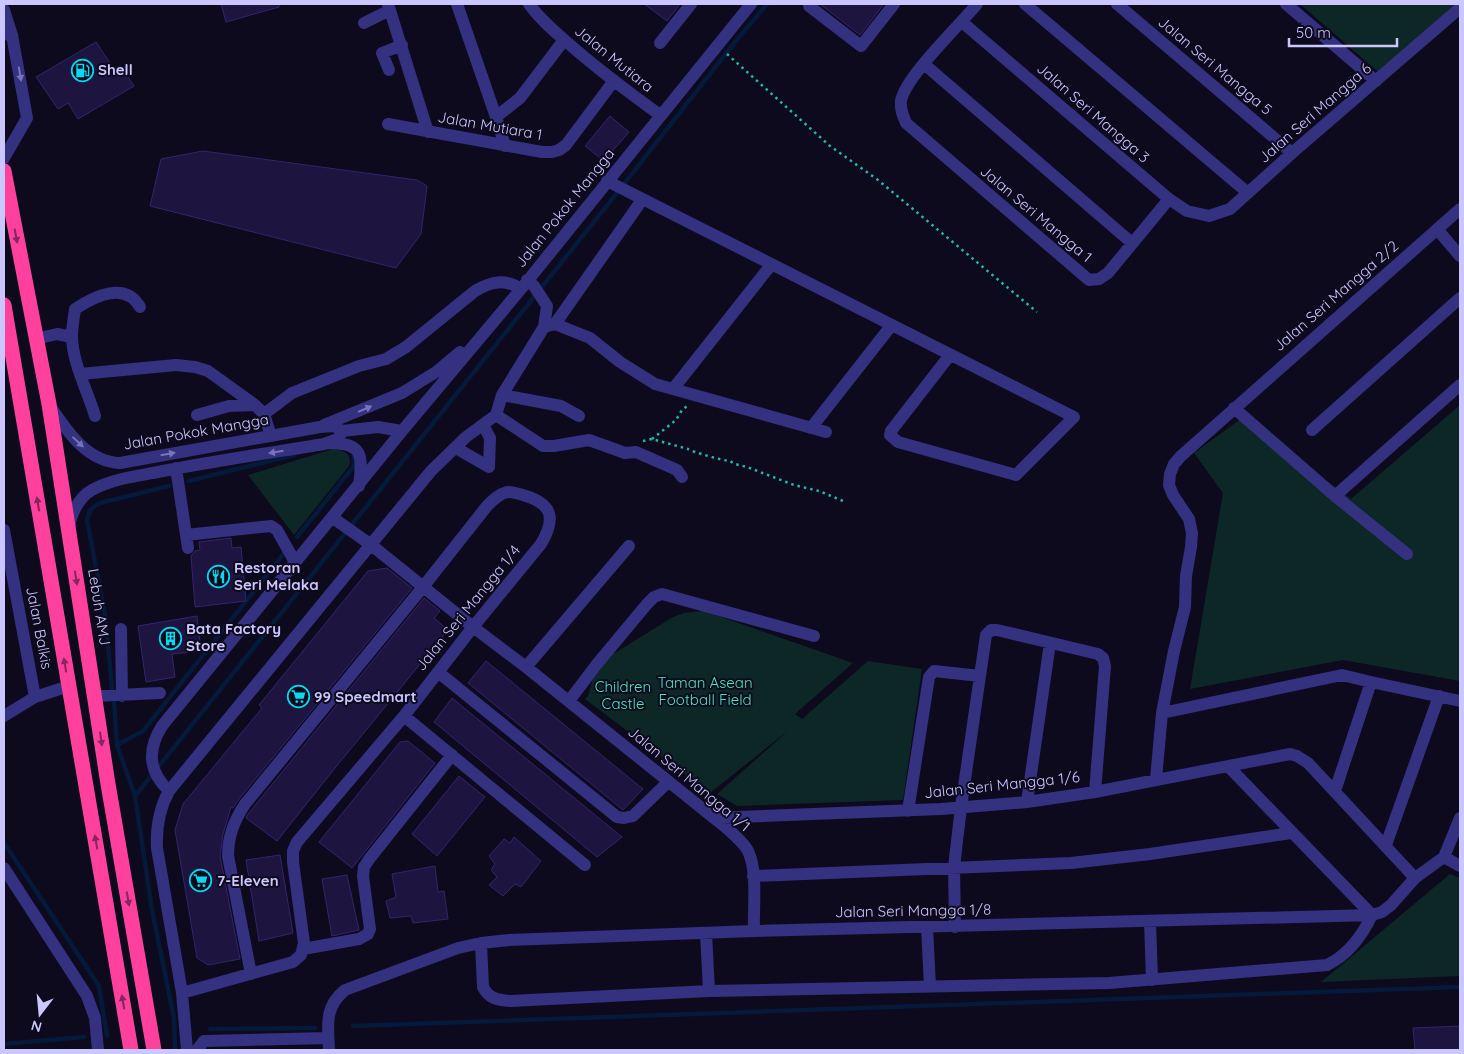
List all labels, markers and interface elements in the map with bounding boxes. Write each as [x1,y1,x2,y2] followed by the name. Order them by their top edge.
[1154,12,1276,119] street label: Jalan Seri Mangga 5
[1289,15,1396,47] scale bar
[571,21,658,96] street label: Jalan Mutiara
[1296,23,1331,42] text: 50 m
[70,58,94,82] fuel station icon: Shell
[1033,59,1154,167] street label: Jalan Seri Mangga 3
[1254,59,1375,167] street label: Jalan Seri Mangga 6
[98,60,133,79] place label: Shell
[16,67,24,83] one-way arrow
[436,107,544,144] street label: Jalan Mutiara 1
[511,144,618,271] street label: Jalan Pokok Mangga
[976,161,1096,266] street label: Jalan Seri Mangga 1
[13,228,21,244] one-way arrow
[1269,236,1402,355] street label: Jalan Seri Mangga 2/2
[358,405,372,413] one-way arrow
[122,409,270,454] street label: Jalan Pokok Mangga
[72,436,84,448] one-way arrow
[267,448,283,456] one-way arrow
[161,450,176,458] one-way arrow
[33,496,41,512] one-way arrow
[411,541,524,674] street label: Jalan Seri Mangga 1/4
[234,558,319,594] place label: Restoran Seri Melaka
[206,565,230,589] restaurant icon: Restoran Seri Melaka
[84,567,115,647] street label: Lebuh AMJ
[73,570,81,586] one-way arrow
[22,585,57,671] street label: Jalan Balkis
[186,619,281,655] place label: Bata Factory Store
[158,626,182,650] building icon: Bata Factory Store
[61,656,69,672] one-way arrow
[657,673,753,709] park label: Taman Asean Football Field
[595,677,651,713] park label: Children Castle
[286,685,310,709] supermarket icon: 99 Speedmart
[314,687,417,706] place label: 99 Speedmart
[624,722,754,835] street label: Jalan Seri Mangga 1/1
[98,731,106,747] one-way arrow
[923,767,1081,802] street label: Jalan Seri Mangga 1/6
[91,834,99,850] one-way arrow
[189,869,213,893] supermarket icon: 7-Eleven
[217,871,279,890] place label: 7-Eleven
[124,891,132,907] one-way arrow
[835,900,991,921] street label: Jalan Seri Mangga 1/8
[15,989,65,1039] north arrow
[119,994,127,1010] one-way arrow
[29,1016,44,1037] text: N

